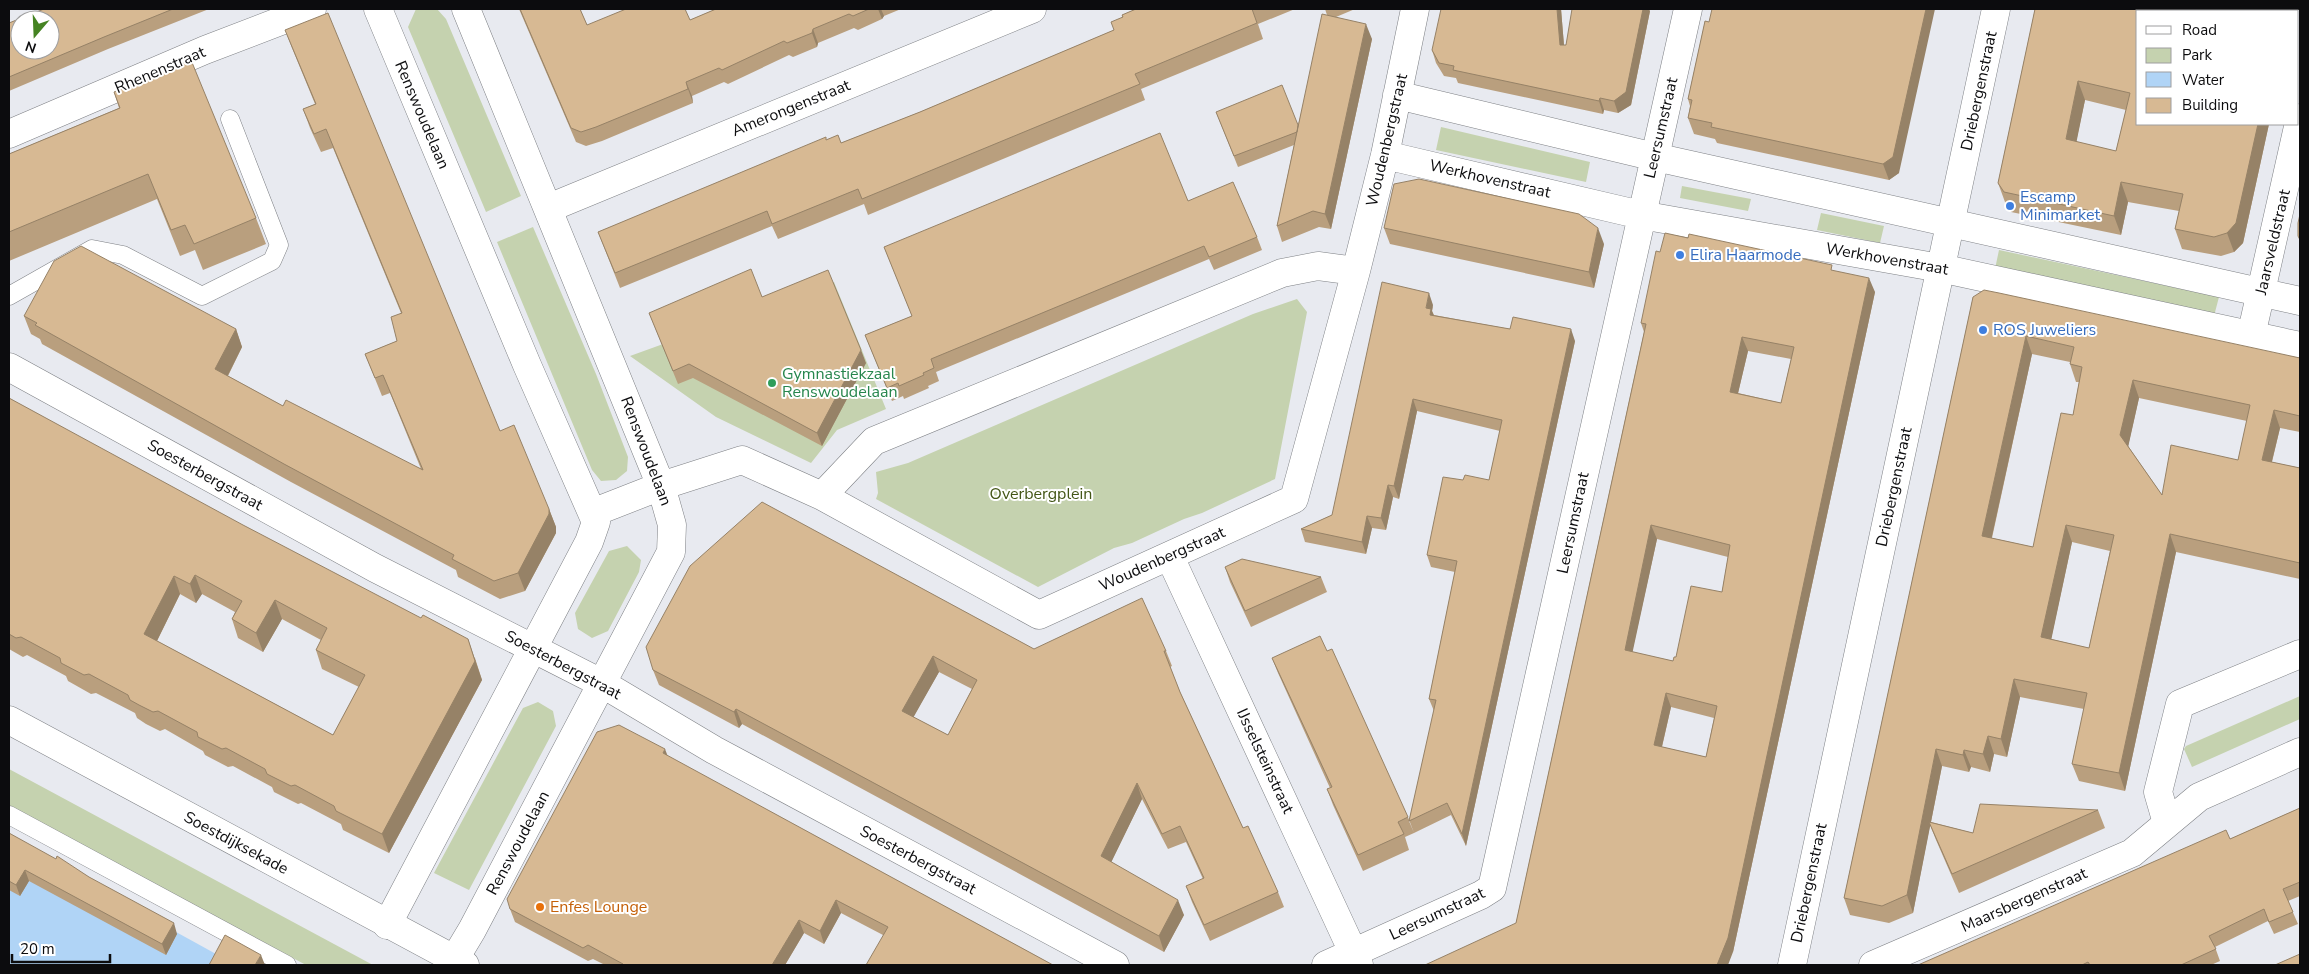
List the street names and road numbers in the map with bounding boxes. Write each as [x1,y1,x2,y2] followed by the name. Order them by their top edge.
[1956,29,2002,153] street label: Driebergenstraat
[111,41,209,99] street label: Rhenenstraat
[389,58,455,172] street label: Renswoudelaan
[1361,71,1413,209] street label: Woudenbergstraat
[729,74,854,142] street label: Amerongenstraat
[1639,75,1683,181] street label: Leersumstraat
[1427,154,1553,204] street label: Werkhovenstraat
[2250,187,2296,298] street label: Jaarsveldstraat
[1824,237,1950,281] street label: Werkhovenstraat
[615,393,677,509] street label: Renswoudelaan
[1871,425,1917,549] street label: Driebergenstraat
[143,434,267,516] street label: Soesterbergstraat
[1552,470,1595,576] street label: Leersumstraat
[1096,521,1229,597] street label: Woudenbergstraat
[501,625,625,705] street label: Soesterbergstraat
[1231,705,1299,818] street label: IJsselsteinstraat
[481,787,555,899] street label: Renswoudelaan
[180,806,292,880] street label: Soestdijksekade
[856,820,980,900] street label: Soesterbergstraat
[1786,821,1832,945] street label: Driebergenstraat
[1957,862,2091,938] street label: Maarsbergenstraat
[1386,882,1489,946] street label: Leersumstraat

